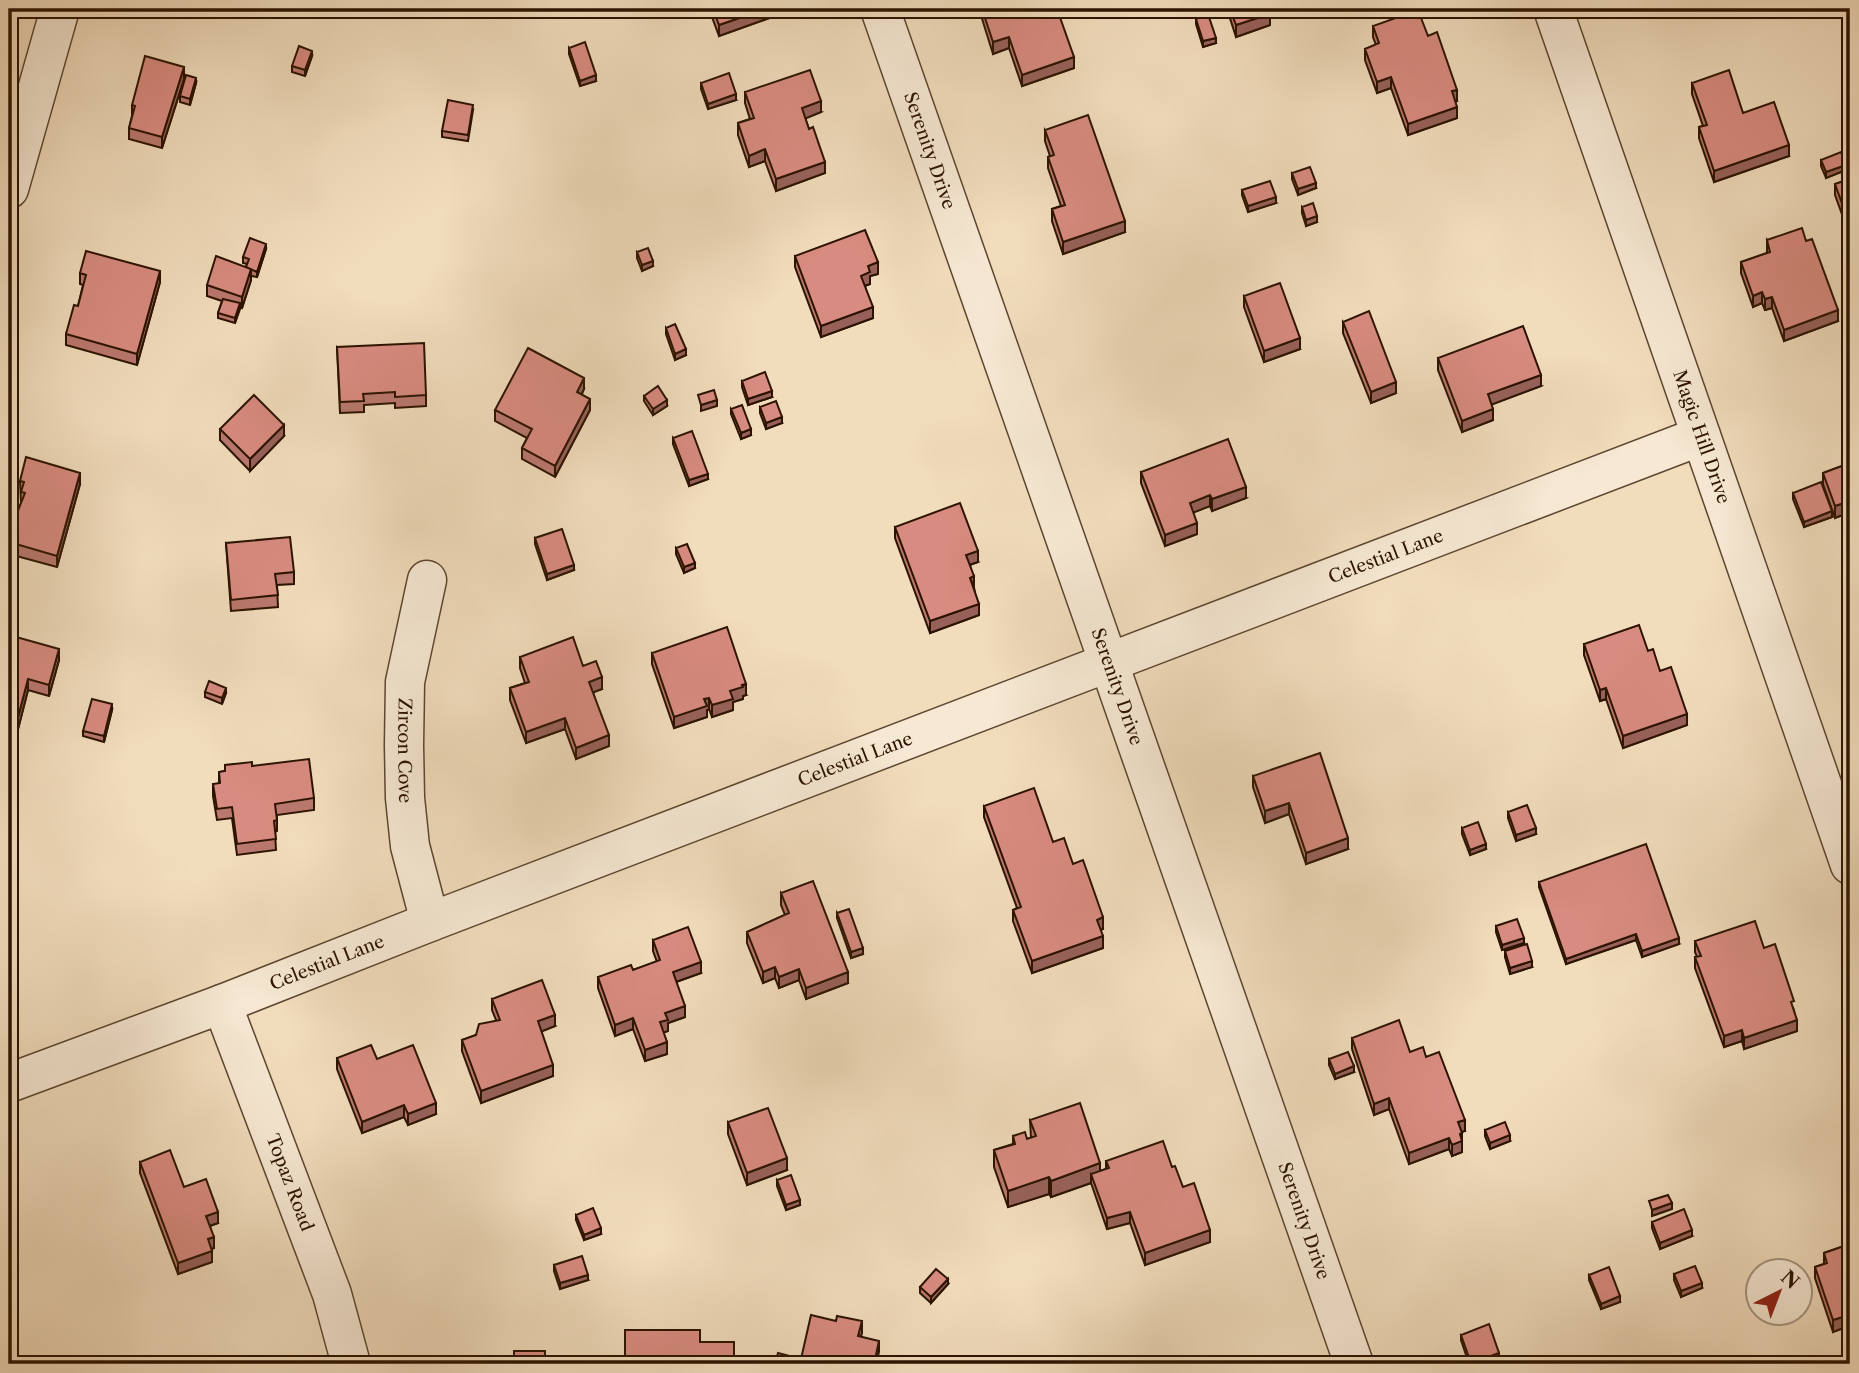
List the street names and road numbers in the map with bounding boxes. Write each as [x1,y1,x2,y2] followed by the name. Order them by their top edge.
[899,89,960,212] street label: Serenity Drive
[1668,367,1735,507] street label: Magic Hill Drive
[1325,525,1446,588] street label: Celestial Lane
[1086,625,1148,748] street label: Serenity Drive
[393,698,416,804] street label: Zircon Cove
[795,727,916,791] street label: Celestial Lane
[266,930,387,995] street label: Celestial Lane
[261,1131,318,1234] street label: Topaz Road
[1273,1160,1335,1282] street label: Serenity Drive

